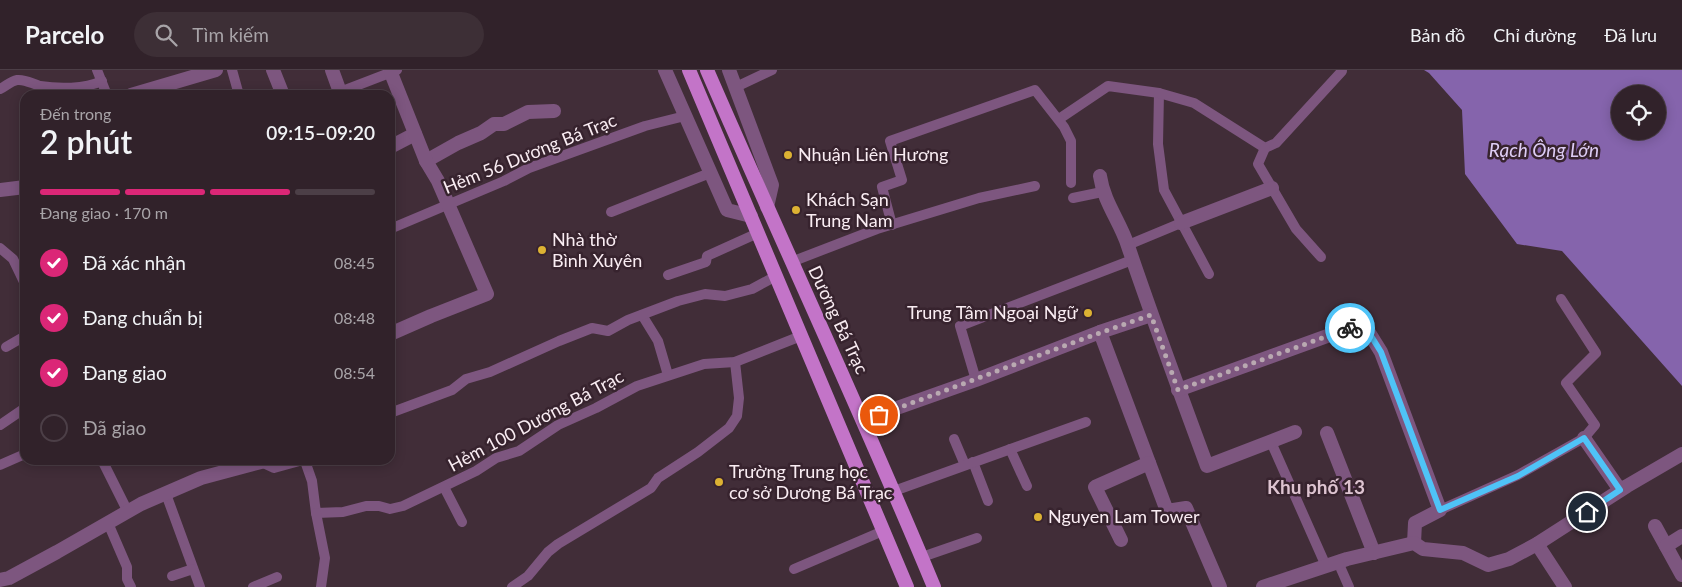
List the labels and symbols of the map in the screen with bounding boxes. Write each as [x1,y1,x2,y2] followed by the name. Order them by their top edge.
[440,108,620,198] street label: Hẻm 56 Dương Bá Trạc
[1489,138,1599,161] water label: Rạch Ông Lớn
[798,143,948,165] place label: Nhuận Liên Hương
[782,149,794,161] marker: Nhuận Liên Hương
[806,188,892,231] place label: Khách Sạn Trung Nam
[790,204,802,216] marker: Khách Sạn Trung Nam
[552,228,642,271] place label: Nhà thờ Bình Xuyên
[536,244,548,256] marker: Nhà thờ Bình Xuyên
[804,262,874,378] street label: Dương Bá Trạc
[907,301,1079,323] place label: Trung Tâm Ngoại Ngữ
[1325,303,1375,353] courier
[1082,307,1094,319] marker: Trung Tâm Ngoại Ngữ
[444,364,627,476] street label: Hẻm 100 Dương Bá Trạc
[858,394,900,436] pin
[729,460,893,503] place label: Trường Trung học cơ sở Dương Bá Trạc
[1267,475,1365,498] district label: Khu phố 13
[713,476,725,488] marker: Trường Trung học cơ sở Dương Bá Trạc
[1566,491,1608,533] pin
[1048,505,1200,527] place label: Nguyen Lam Tower
[1032,511,1044,523] marker: Nguyen Lam Tower

